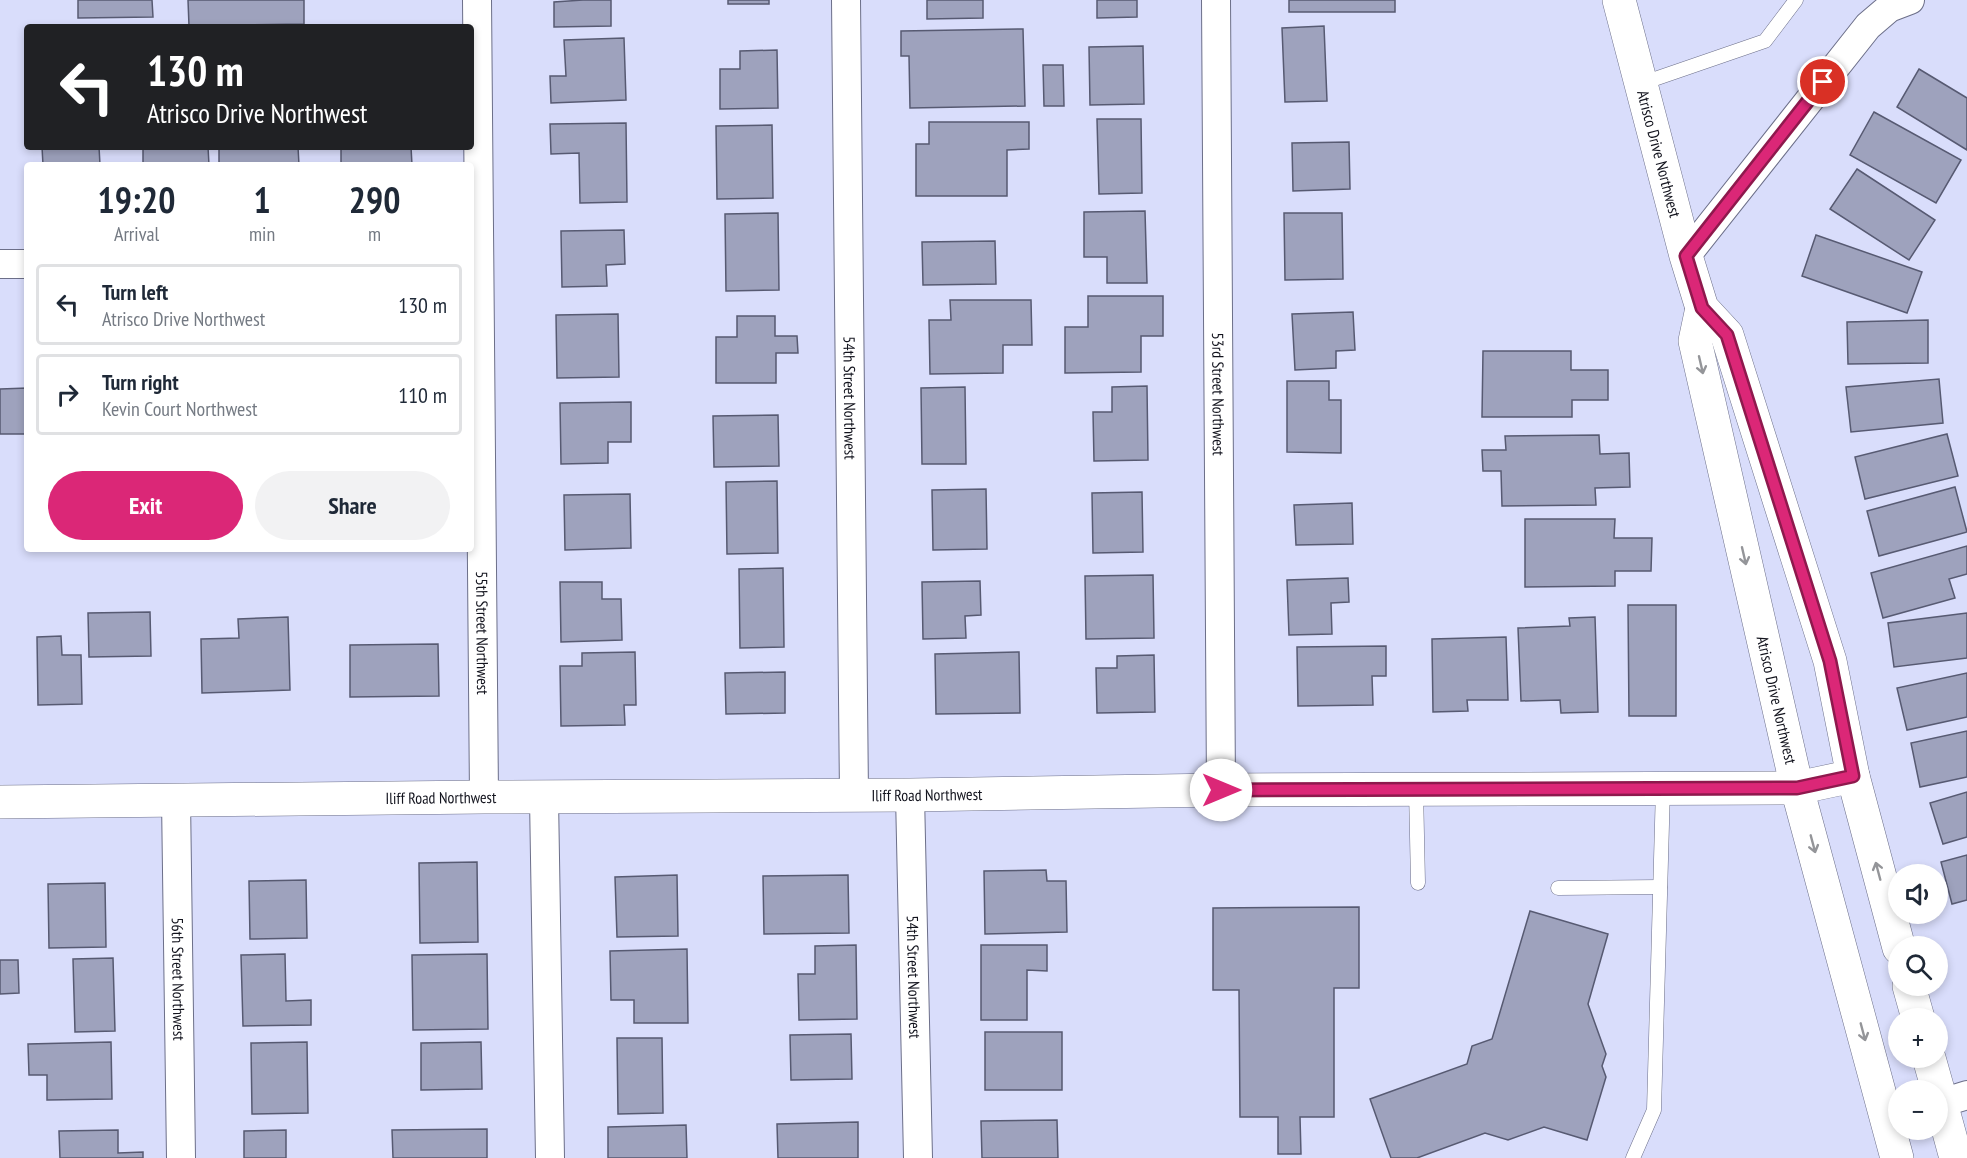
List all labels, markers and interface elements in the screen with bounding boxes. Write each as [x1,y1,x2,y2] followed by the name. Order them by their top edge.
[147,43,244,98] text: 130 m
[48,48,126,126] icon: left
[1797,56,1848,107] pin
[1806,65,1839,98] icon: arrive
[1633,88,1686,220] street label: Atrisco Drive Northwest
[147,96,367,130] text: Atrisco Drive Northwest
[98,176,175,223] text: 19:20
[253,176,271,223] text: 1
[349,176,400,223] text: 290
[114,221,159,247] text: Arrival
[249,221,275,247] text: min
[368,221,381,247] text: m
[102,278,168,306] text: Turn left
[51,288,84,321] icon: left
[398,291,447,319] text: 130 m
[102,306,265,332] text: Atrisco Drive Northwest
[1208,332,1229,456] street label: 53rd Street Northwest
[839,336,861,460] street label: 54th Street Northwest
[1696,355,1707,375] one-way arrow
[102,368,179,396] text: Turn right
[51,378,84,411] icon: right
[398,381,447,409] text: 110 m
[102,396,258,422] text: Kevin Court Northwest
[48,471,243,540] button: Exit
[255,471,450,540] button: Share
[1739,545,1750,565] one-way arrow
[472,571,493,695] street label: 55th Street Northwest
[1753,634,1801,767] street label: Atrisco Drive Northwest
[1189,758,1253,822] position arrow
[872,784,983,805] street label: Iliff Road Northwest
[385,787,497,808] street label: Iliff Road Northwest
[1807,834,1819,853] one-way arrow
[1872,862,1884,881] one-way arrow
[1888,864,1948,1140] map controls
[1888,864,1948,924] button: sound
[903,915,925,1039] street label: 54th Street Northwest
[168,917,189,1041] street label: 56th Street Northwest
[1888,936,1948,996] button: search
[1888,1008,1948,1068] button: +
[1858,1022,1870,1041] one-way arrow
[1888,1080,1948,1140] button: −

